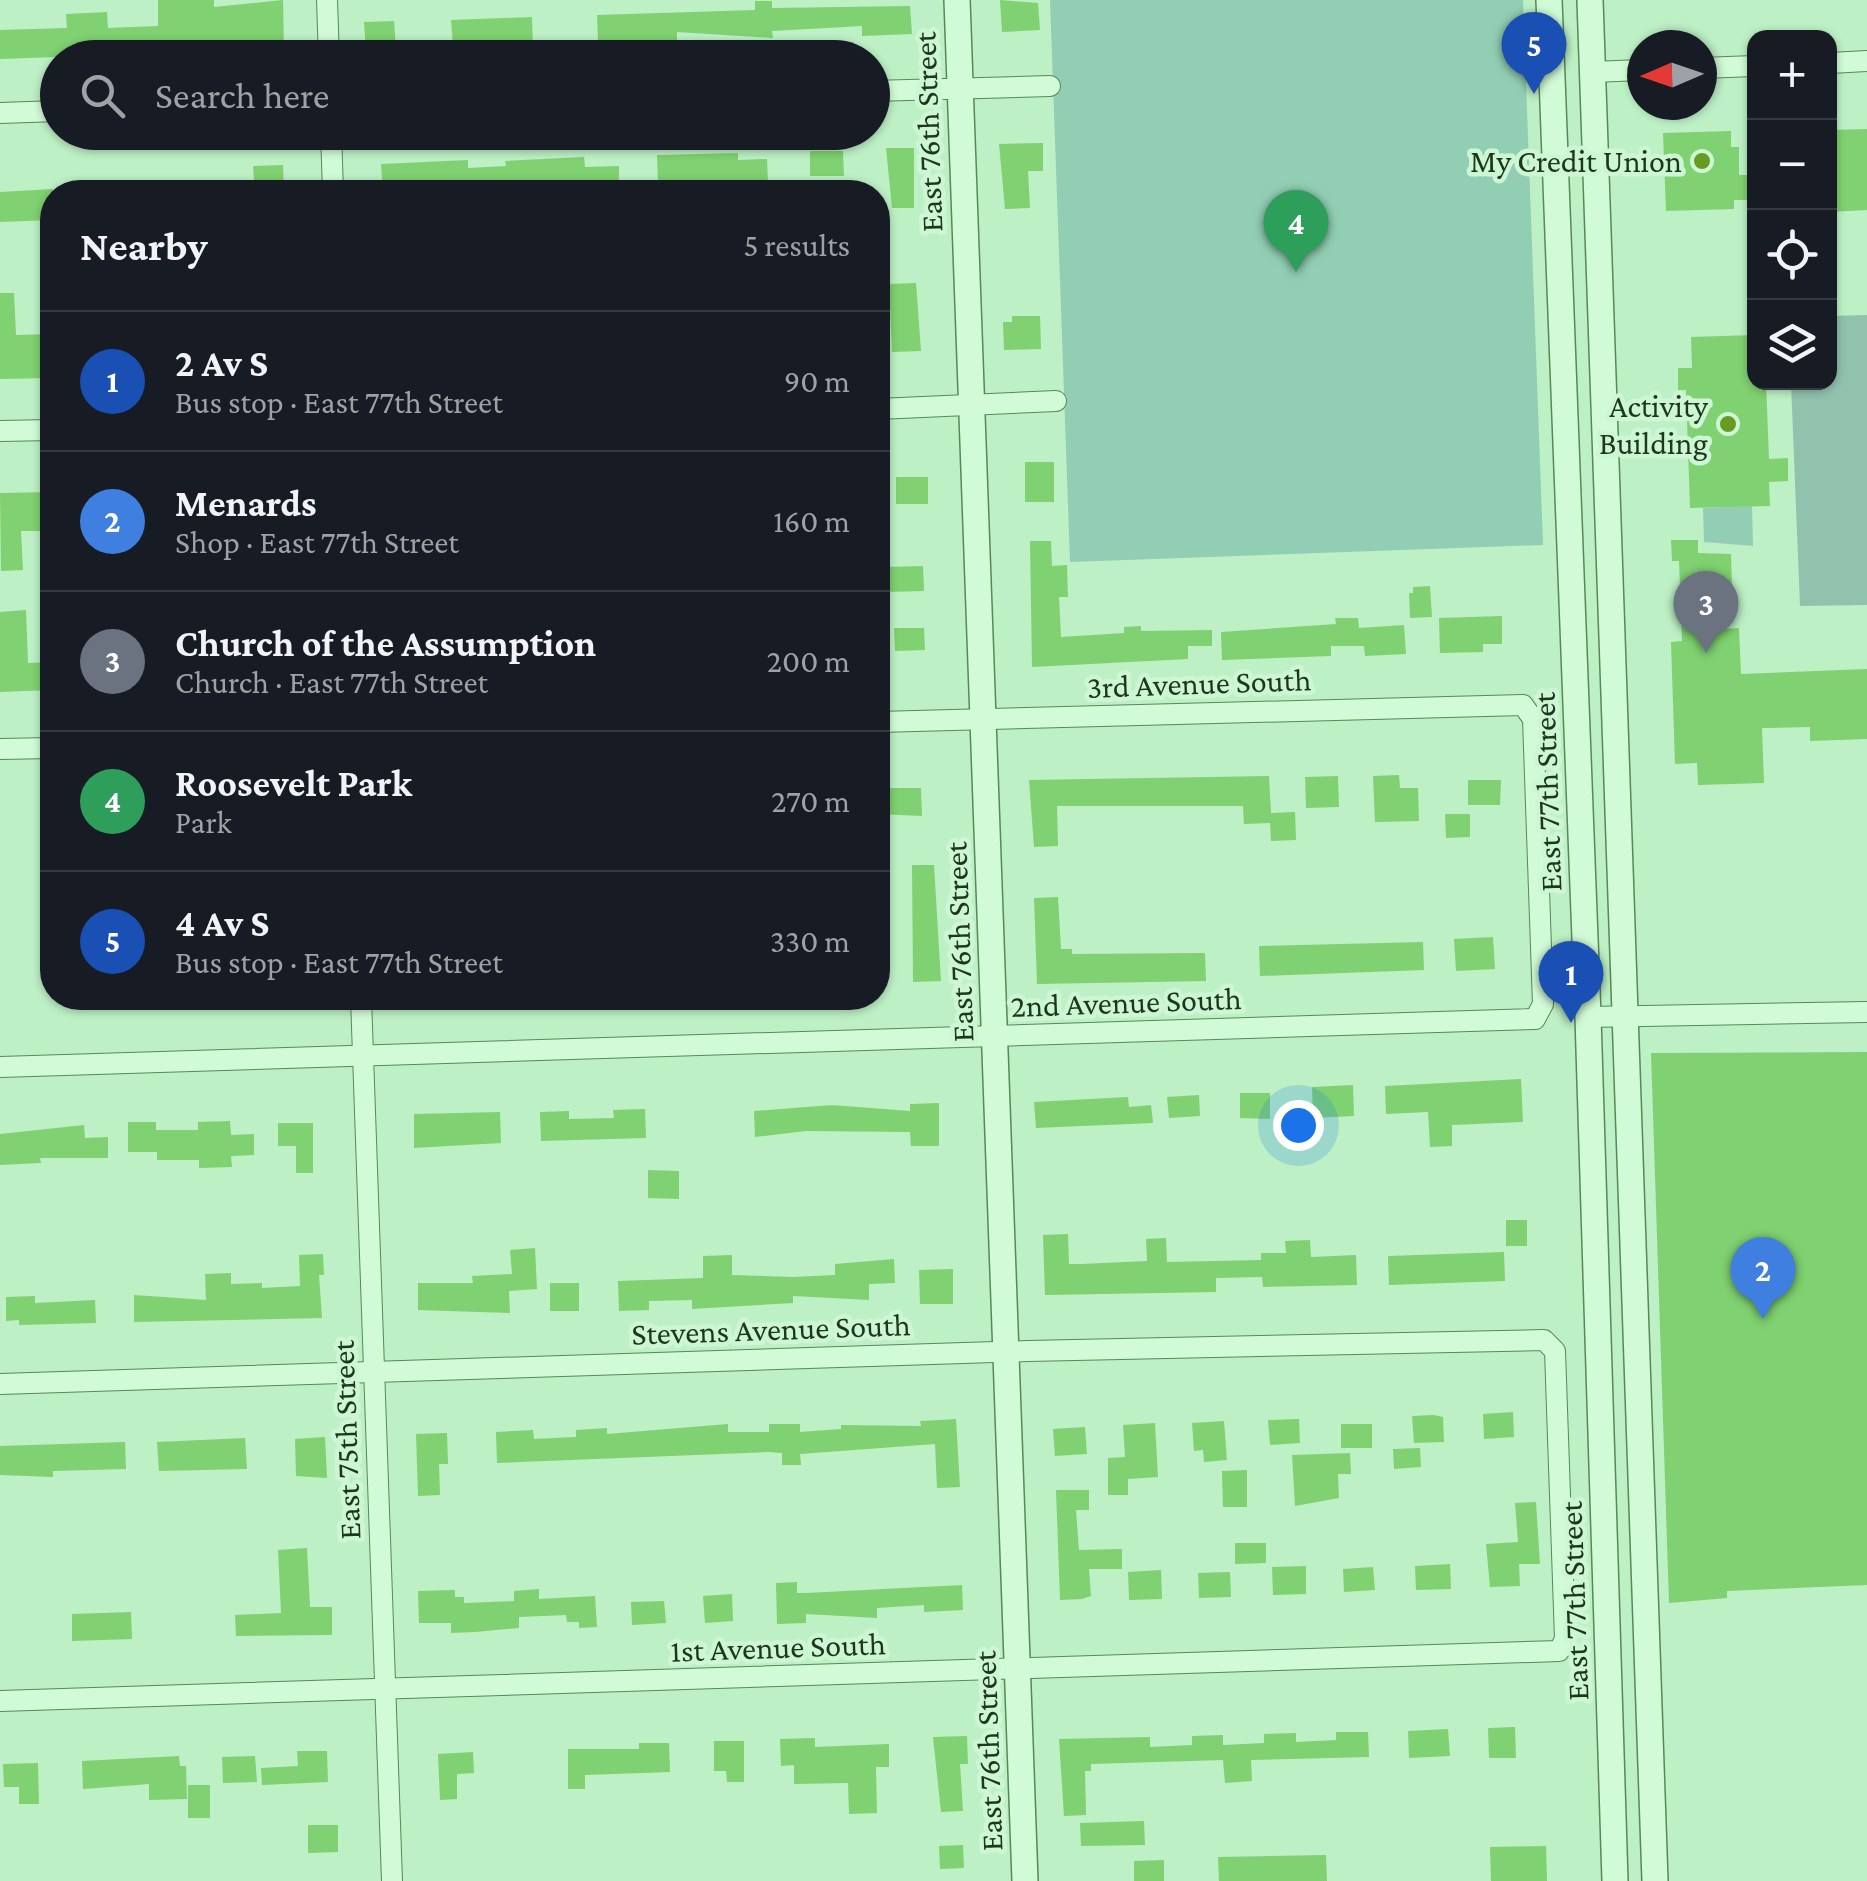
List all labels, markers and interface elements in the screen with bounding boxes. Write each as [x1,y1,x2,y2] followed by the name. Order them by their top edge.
[1502,12,1566,94] pin: 5
[1627,30,1717,120] north arrow
[1747,30,1837,390] map controls
[1747,30,1837,120] button: +
[906,31,949,233] street label: East 76th Street
[40,40,890,150] search box
[75,68,130,123] icon: search
[155,74,329,116] text: Search here
[1747,120,1837,210] button: −
[1470,143,1682,179] place label: My Credit Union
[1691,150,1713,172] marker: My Credit Union
[1264,190,1328,272] pin: 4
[1747,210,1837,300] button: locate
[80,222,208,269] text: Nearby
[743,227,850,263] text: 5 results
[1747,300,1837,390] button: layers
[175,342,268,384] text: 2 Av S
[107,363,118,399] text: 1
[784,363,850,399] text: 90 m
[175,384,503,420] text: Bus stop · East 77th Street
[1599,388,1708,461] place label: Activity Building
[1717,413,1739,435] marker: Activity Building
[175,482,317,524] text: Menards
[104,503,121,539] text: 2
[773,503,850,539] text: 160 m
[175,524,459,560] text: Shop · East 77th Street
[1674,570,1738,653] pin: 3
[175,622,596,664] text: Church of the Assumption
[105,643,120,679] text: 3
[767,643,850,679] text: 200 m
[1086,661,1312,705] street label: 3rd Avenue South
[175,664,488,700] text: Church · East 77th Street
[1526,691,1568,892] street label: East 77th Street
[175,762,412,804] text: Roosevelt Park
[104,783,121,819] text: 4
[771,783,850,819] text: 270 m
[175,804,232,840] text: Park
[937,841,980,1043] street label: East 76th Street
[175,902,269,944] text: 4 Av S
[105,923,120,959] text: 5
[770,923,850,959] text: 330 m
[1538,940,1604,1023] pin: 1
[175,944,503,980] text: Bus stop · East 77th Street
[1010,980,1242,1024] street label: 2nd Avenue South
[1273,1100,1324,1151] your location
[1730,1236,1796,1319] pin: 2
[631,1306,911,1352] street label: Stevens Avenue South
[325,1339,367,1540] street label: East 75th Street
[1553,1500,1595,1701] street label: East 77th Street
[670,1625,886,1669] street label: 1st Avenue South
[966,1650,1009,1852] street label: East 76th Street

